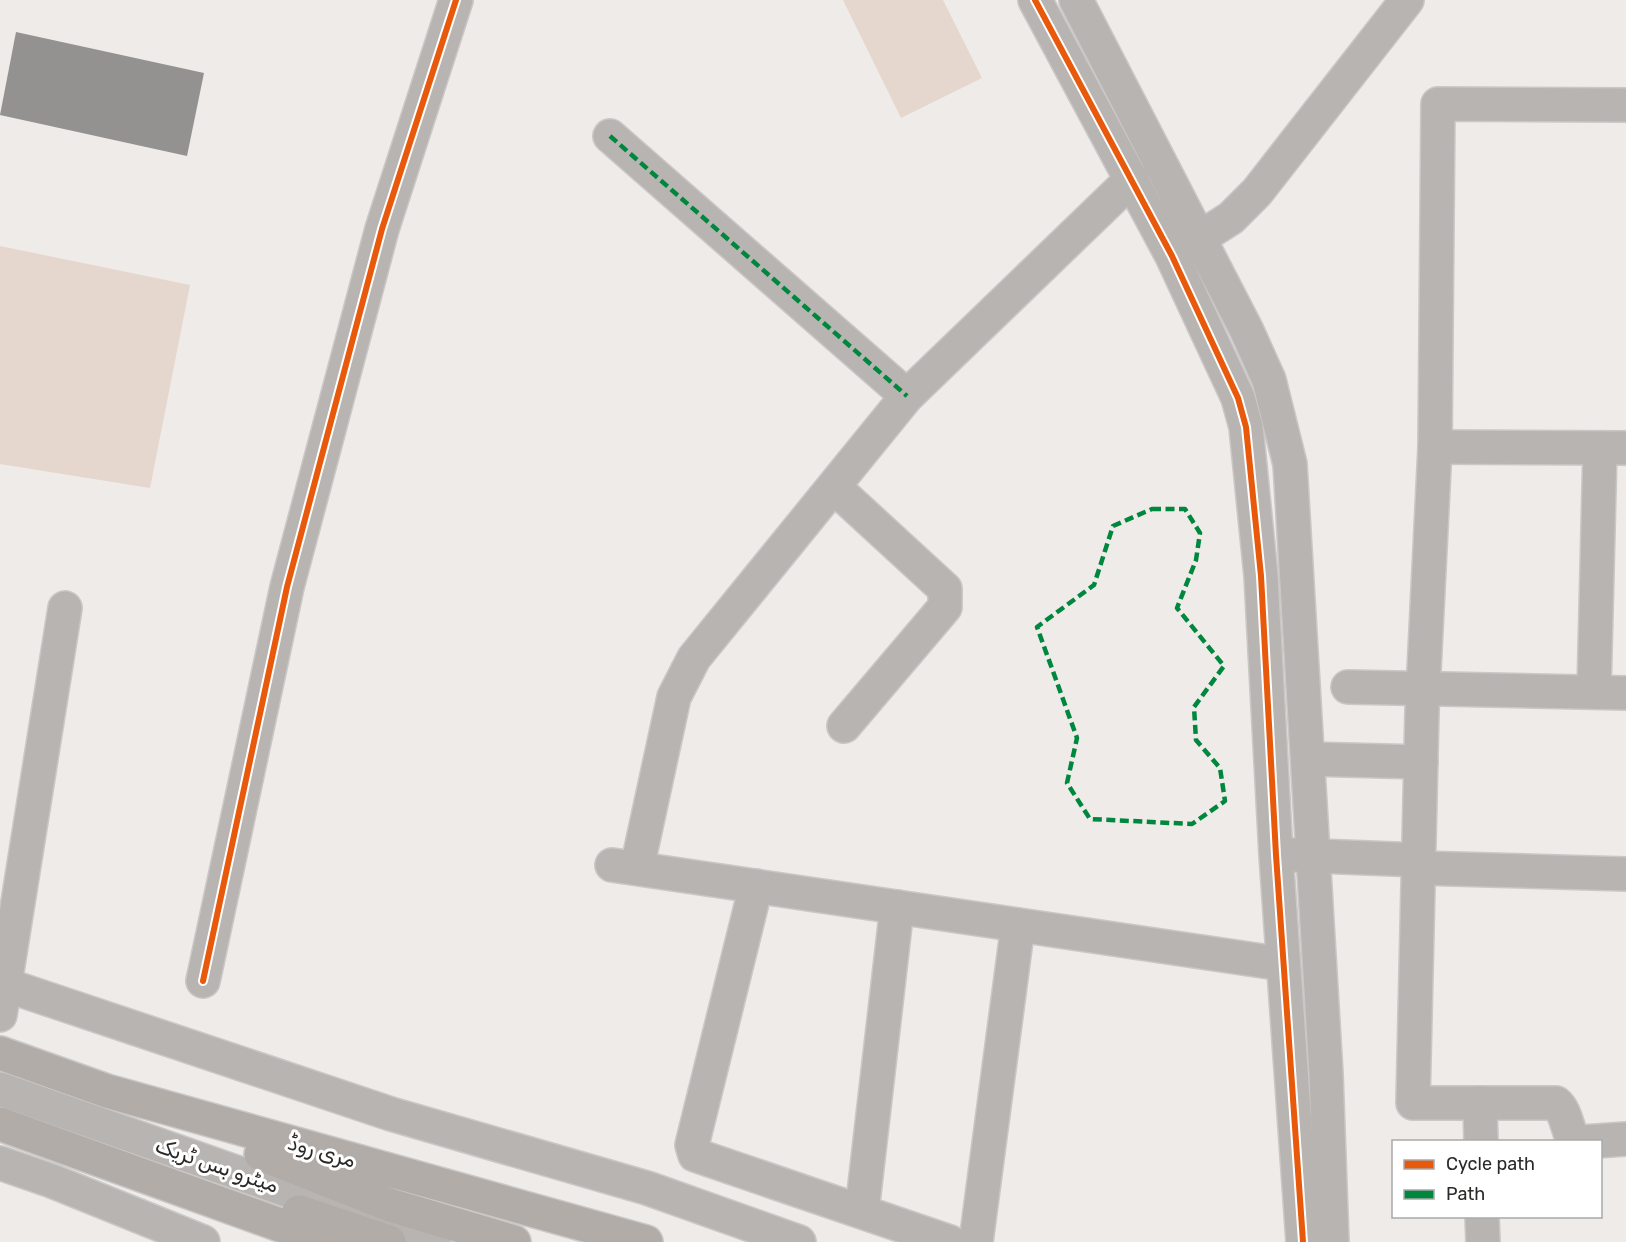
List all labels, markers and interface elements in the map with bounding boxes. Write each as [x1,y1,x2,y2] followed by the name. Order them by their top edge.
[285,1129,359,1174] street label: مری روڈ
[152,1132,282,1199] street label: میٹرو بس ٹریک
[1392,1140,1602,1218] legend
[1446,1153,1535,1175] text: Cycle path
[1446,1183,1485,1205] text: Path

